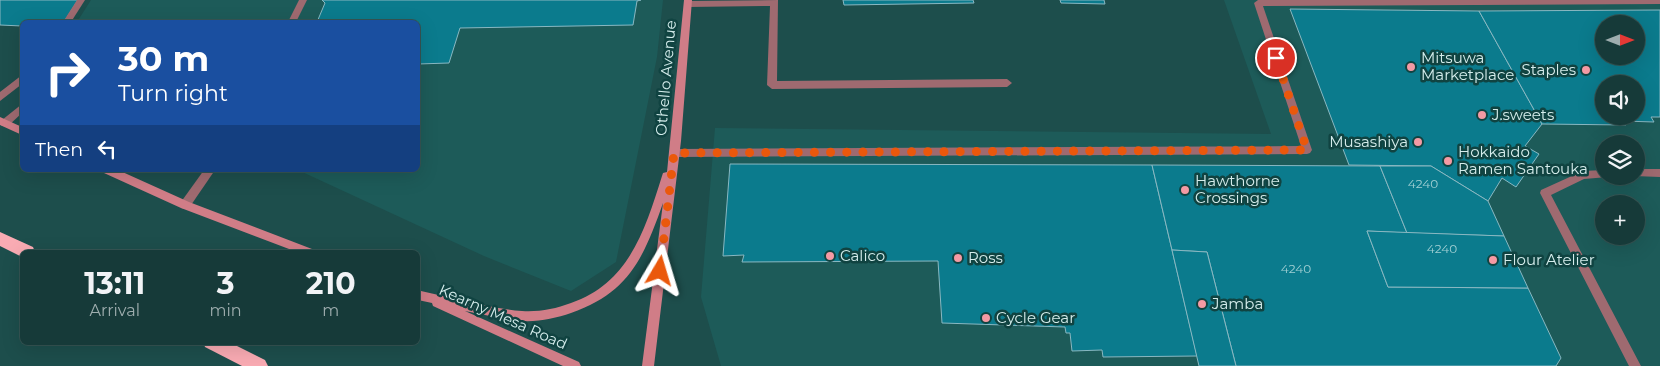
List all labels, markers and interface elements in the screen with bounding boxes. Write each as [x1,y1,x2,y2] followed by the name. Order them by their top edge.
[1595,15,1645,65] north arrow
[1595,15,1645,245] map controls
[651,19,680,137] street label: Othello Avenue
[118,37,209,80] text: 30 m
[1255,37,1297,79] pin
[35,40,100,105] icon: right
[1262,44,1290,72] icon: arrive
[1421,48,1514,84] place label: Mitsuwa Marketplace
[1522,60,1576,79] place label: Staples
[1405,61,1417,73] marker: Mitsuwa Marketplace
[1580,64,1592,76] marker: Staples
[1595,75,1645,125] button: sound
[118,80,228,107] text: Turn right
[1491,105,1554,124] place label: J.sweets
[1476,109,1488,121] marker: J.sweets
[1329,132,1408,151] place label: Musashiya
[93,135,121,163] icon: left
[1595,135,1645,185] button: layers
[1412,136,1424,148] marker: Musashiya
[35,138,83,161] text: Then
[1458,142,1588,178] place label: Hokkaido Ramen Santouka
[1442,155,1454,167] marker: Hokkaido Ramen Santouka
[1195,171,1280,207] place label: Hawthorne Crossings
[1408,176,1438,191] house number: 4240
[1179,184,1191,196] marker: Hawthorne Crossings
[1595,195,1645,245] button: +
[1427,241,1457,256] house number: 4240
[633,244,685,296] position arrow
[840,246,885,265] place label: Calico
[968,248,1003,267] place label: Ross
[824,250,836,262] marker: Calico
[1503,250,1595,269] place label: Flour Atelier
[952,252,964,264] marker: Ross
[1487,254,1499,266] marker: Flour Atelier
[1281,261,1311,276] house number: 4240
[84,265,145,302] text: 13:11
[217,265,234,302] text: 3
[306,265,356,302] text: 210
[436,280,570,353] street label: Kearny Mesa Road
[1211,294,1263,313] place label: Jamba
[1196,298,1208,310] marker: Jamba
[90,301,140,320] text: Arrival
[209,301,242,320] text: min
[322,301,339,320] text: m
[996,308,1075,327] place label: Cycle Gear
[980,312,992,324] marker: Cycle Gear

